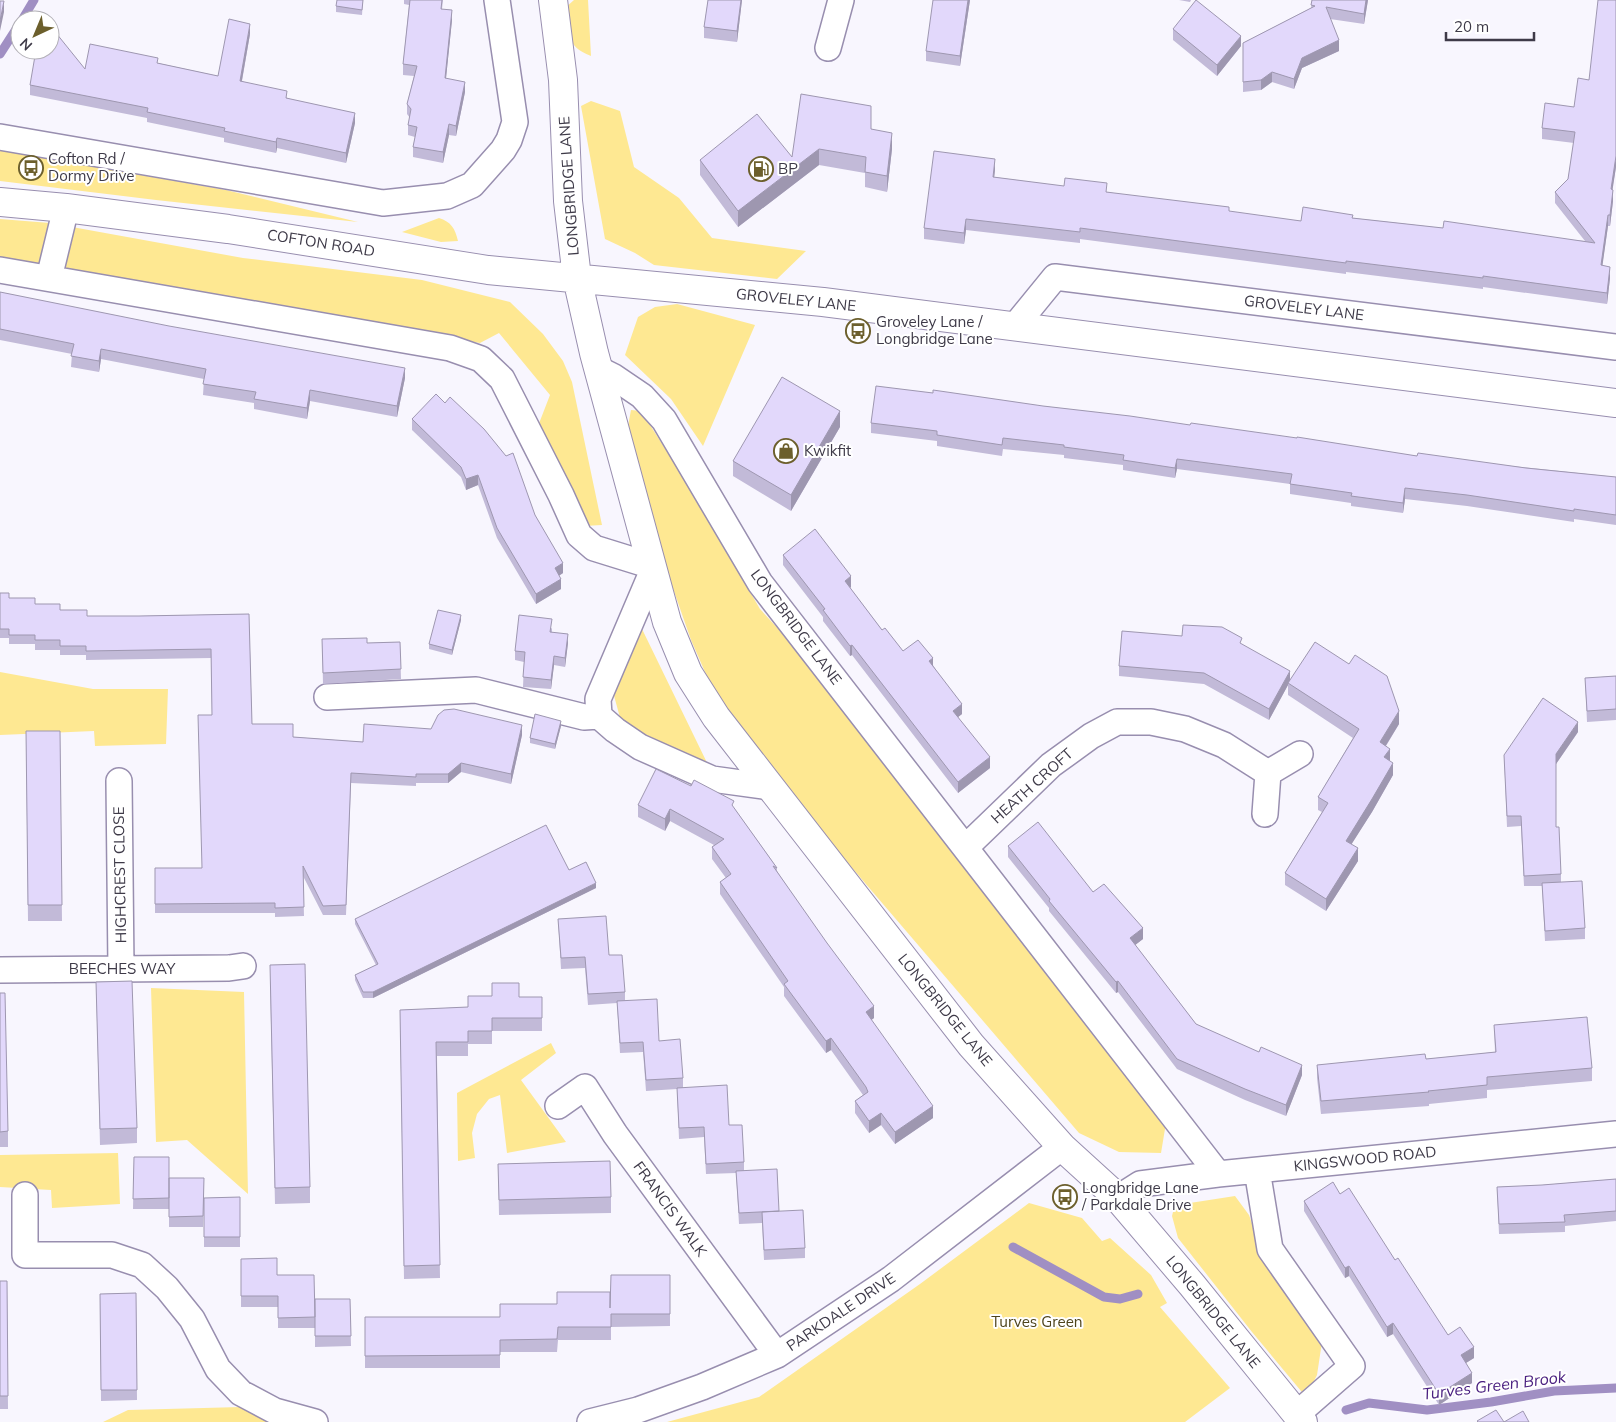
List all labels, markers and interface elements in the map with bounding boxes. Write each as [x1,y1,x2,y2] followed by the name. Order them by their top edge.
[10,10,60,60] north arrow
[1446,10,1534,42] scale bar
[1454,17,1489,36] text: 20 m
[16,34,36,54] text: N
[554,116,583,256] street label: LONGBRIDGE LANE
[48,149,134,185] place label: Cofton Rd / Dormy Drive
[18,155,44,181] bus stop icon: Cofton Rd / Dormy Drive
[748,156,774,182] fuel station icon: BP
[778,159,798,178] place label: BP
[266,225,376,260] street label: COFTON ROAD
[735,284,857,315] street label: GROVELEY LANE
[1243,291,1365,324] street label: GROVELEY LANE
[876,312,993,348] place label: Groveley Lane / Longbridge Lane
[845,318,871,344] bus stop icon: Groveley Lane / Longbridge Lane
[773,438,799,464] shop icon: Kwikfit
[804,441,851,460] place label: Kwikfit
[747,565,846,688] street label: LONGBRIDGE LANE
[987,744,1077,828] street label: HEATH CROFT
[109,806,130,944] street label: HIGHCREST CLOSE
[894,949,997,1070] street label: LONGBRIDGE LANE
[69,959,176,978] street label: BEECHES WAY
[1293,1142,1437,1175] street label: KINGSWOOD ROAD
[630,1157,712,1260] street label: FRANCIS WALK
[1081,1178,1199,1214] place label: Longbridge Lane / Parkdale Drive
[1052,1184,1078,1210] bus stop icon: Longbridge Lane / Parkdale Drive
[1162,1251,1265,1372] street label: LONGBRIDGE LANE
[783,1268,899,1355] street label: PARKDALE DRIVE
[991,1312,1083,1331] park label: Turves Green
[1421,1366,1568,1404] water label: Turves Green Brook

